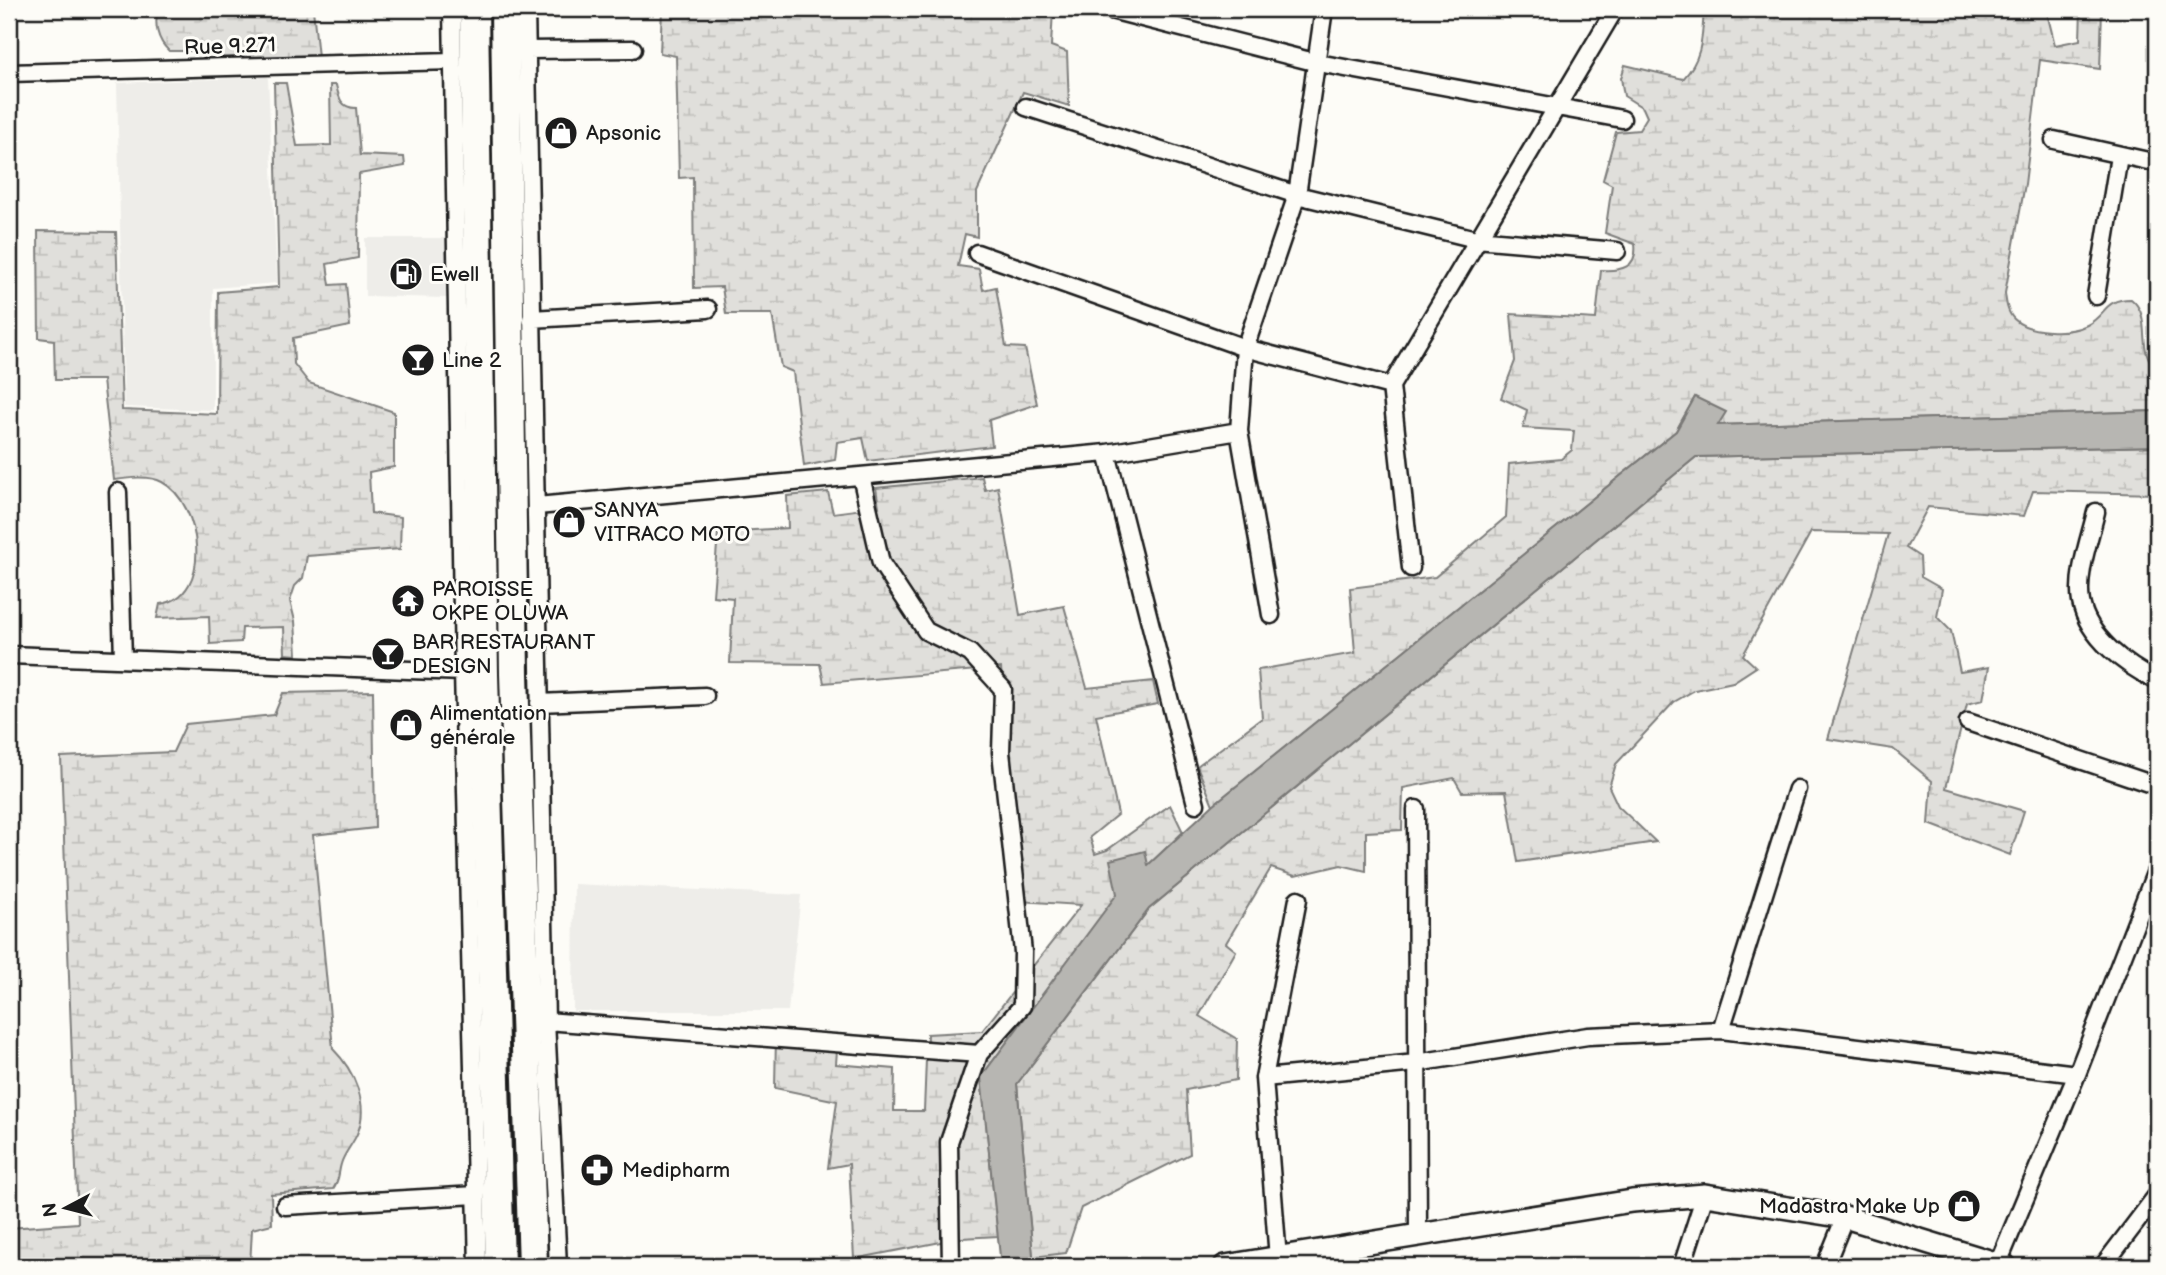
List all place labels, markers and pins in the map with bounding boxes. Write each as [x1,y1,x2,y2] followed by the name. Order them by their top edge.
[542,114,580,152] shop icon: Apsonic
[586,121,661,146] place label: Apsonic
[387,255,425,293] fuel station icon: Ewell
[430,262,479,287] place label: Ewell
[399,341,437,379] bar icon: Line 2
[442,348,502,373] place label: Line 2
[594,498,750,547] place label: SANYA VITRACO MOTO
[550,503,588,541] shop icon: SANYA VITRACO MOTO
[432,577,568,626] place label: PAROISSE OKPE OLUWA
[389,582,427,620] temple icon: PAROISSE OKPE OLUWA
[412,630,596,679] place label: BAR RESTAURANT DESIGN
[369,635,407,673] bar icon: BAR RESTAURANT DESIGN
[430,701,547,750] place label: Alimentation générale
[387,706,425,744] shop icon: Alimentation générale
[578,1151,616,1189] pharmacy icon: Medipharm
[622,1158,730,1183] place label: Medipharm
[1945,1187,1983,1225] shop icon: Madastra Make Up
[1759,1194,1940,1219] place label: Madastra Make Up

